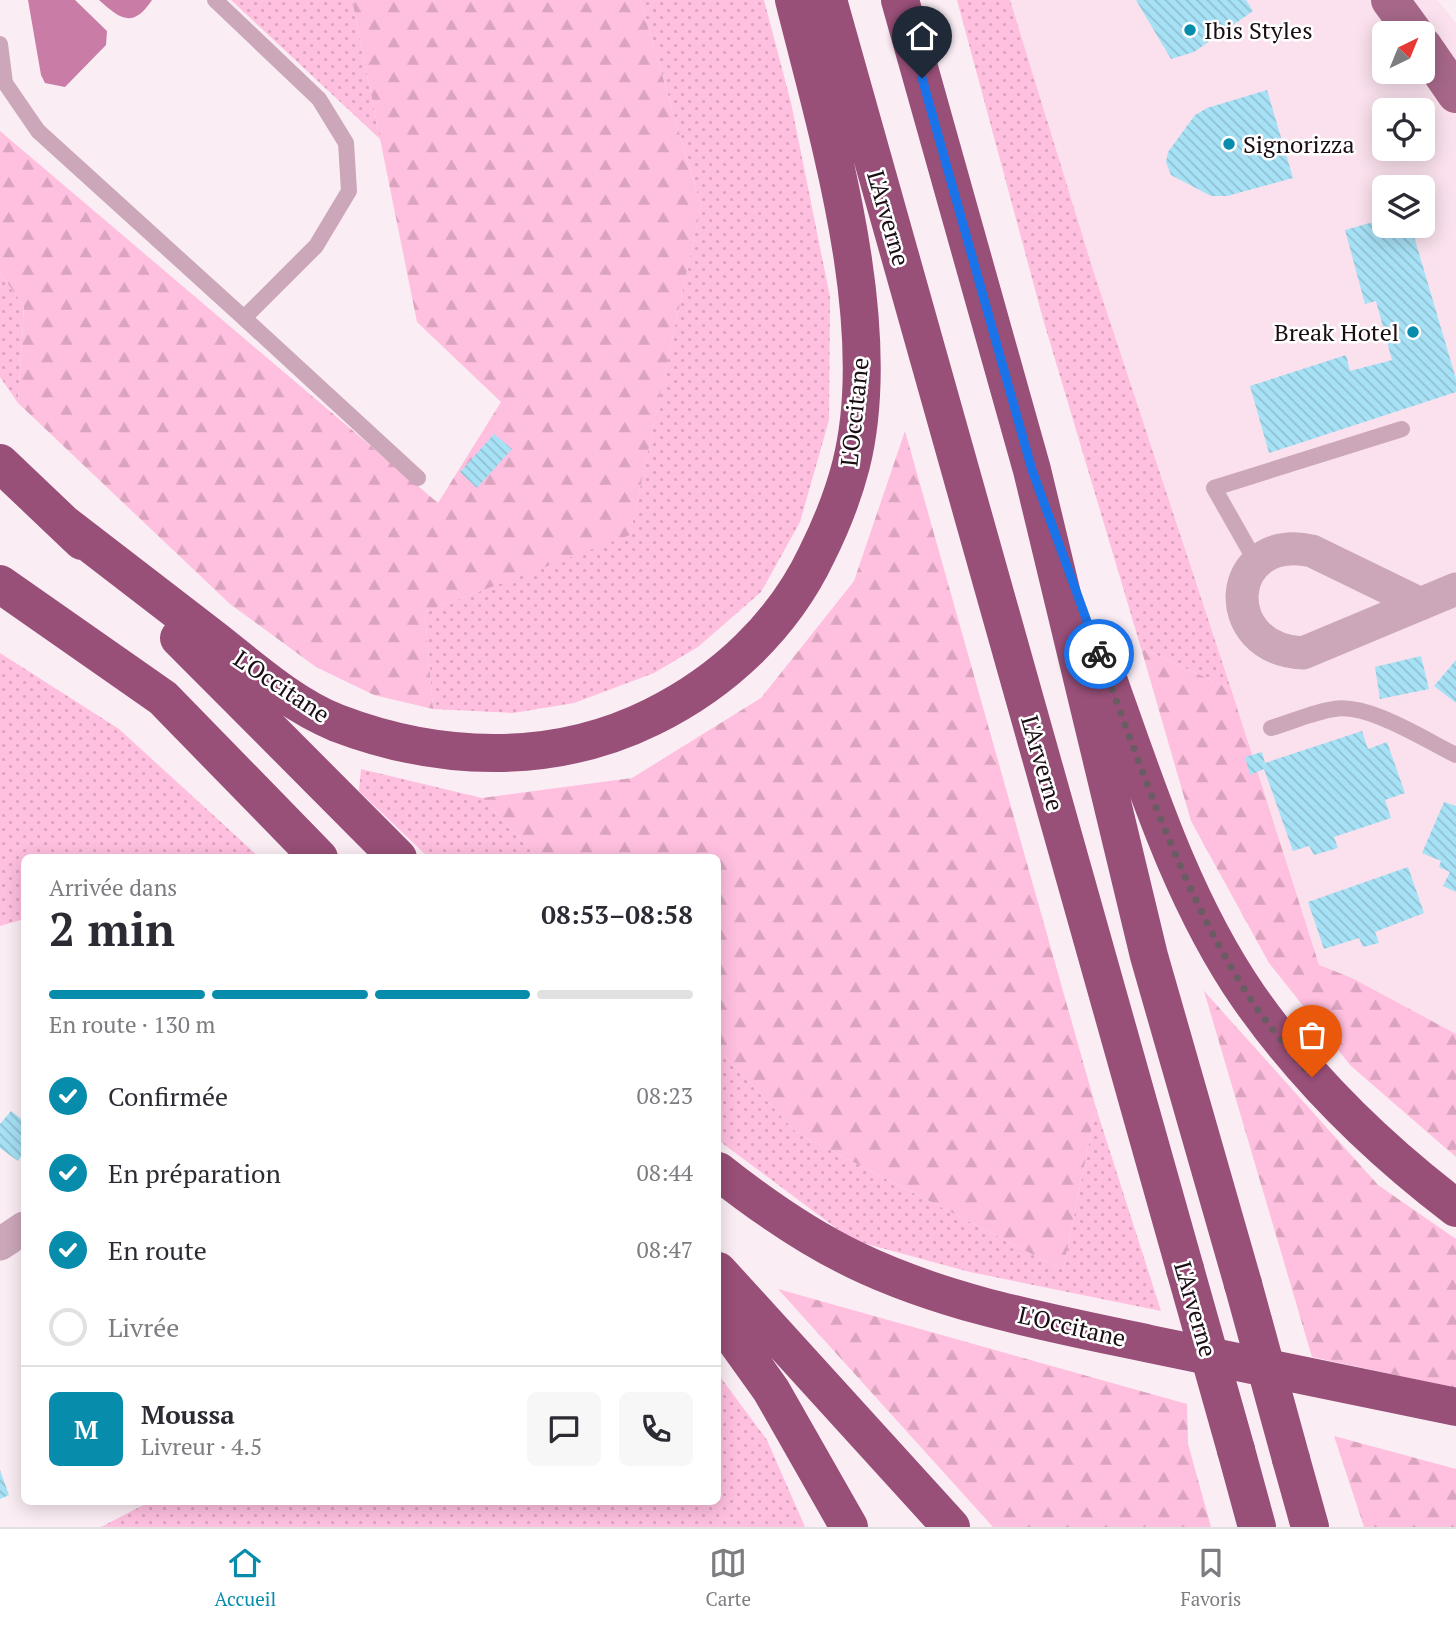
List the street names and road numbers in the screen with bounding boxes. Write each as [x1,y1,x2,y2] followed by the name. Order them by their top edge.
[860,166,918,270] street label: L'Arverne
[832,356,876,468] street label: L'Occitane
[228,642,336,730] street label: L'Occitane
[1014,711,1072,815] street label: L'Arverne
[1167,1257,1225,1361] street label: L'Arverne
[1015,1298,1129,1354] street label: L'Occitane

